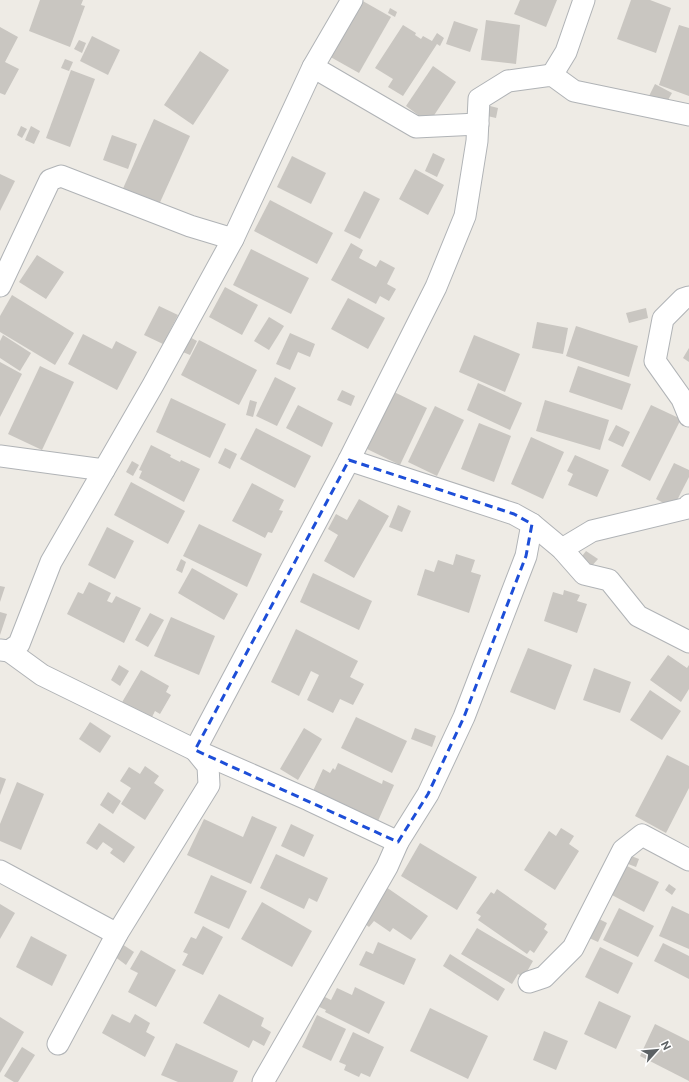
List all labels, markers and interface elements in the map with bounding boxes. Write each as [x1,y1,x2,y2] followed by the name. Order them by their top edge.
[637,1030,677,1070] north arrow
[659,1039,673,1052] text: N

